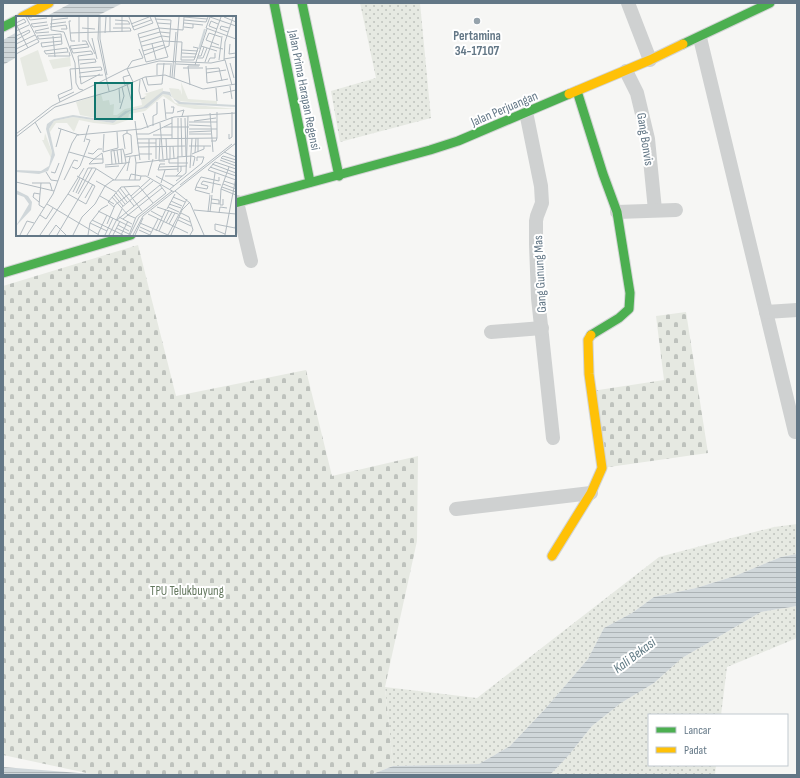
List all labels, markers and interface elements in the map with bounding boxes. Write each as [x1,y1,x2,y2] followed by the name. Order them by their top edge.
[16,16,236,236] inset map
[472,16,482,26] marker: Pertamina 34-17107
[284,28,324,152] street label: Jalan Prima Harapan Regensi
[453,28,501,59] place label: Pertamina 34-17107
[468,88,540,131] street label: Jalan Perjuangan
[633,112,657,167] street label: Gang Bonvis
[530,235,550,313] street label: Gang Gunung Mas
[150,583,224,599] park label: TPU Telukbuyung
[610,634,659,677] water label: Kali Bekasi
[648,714,788,766] legend
[684,723,711,738] text: Lancar
[684,743,707,758] text: Padat

